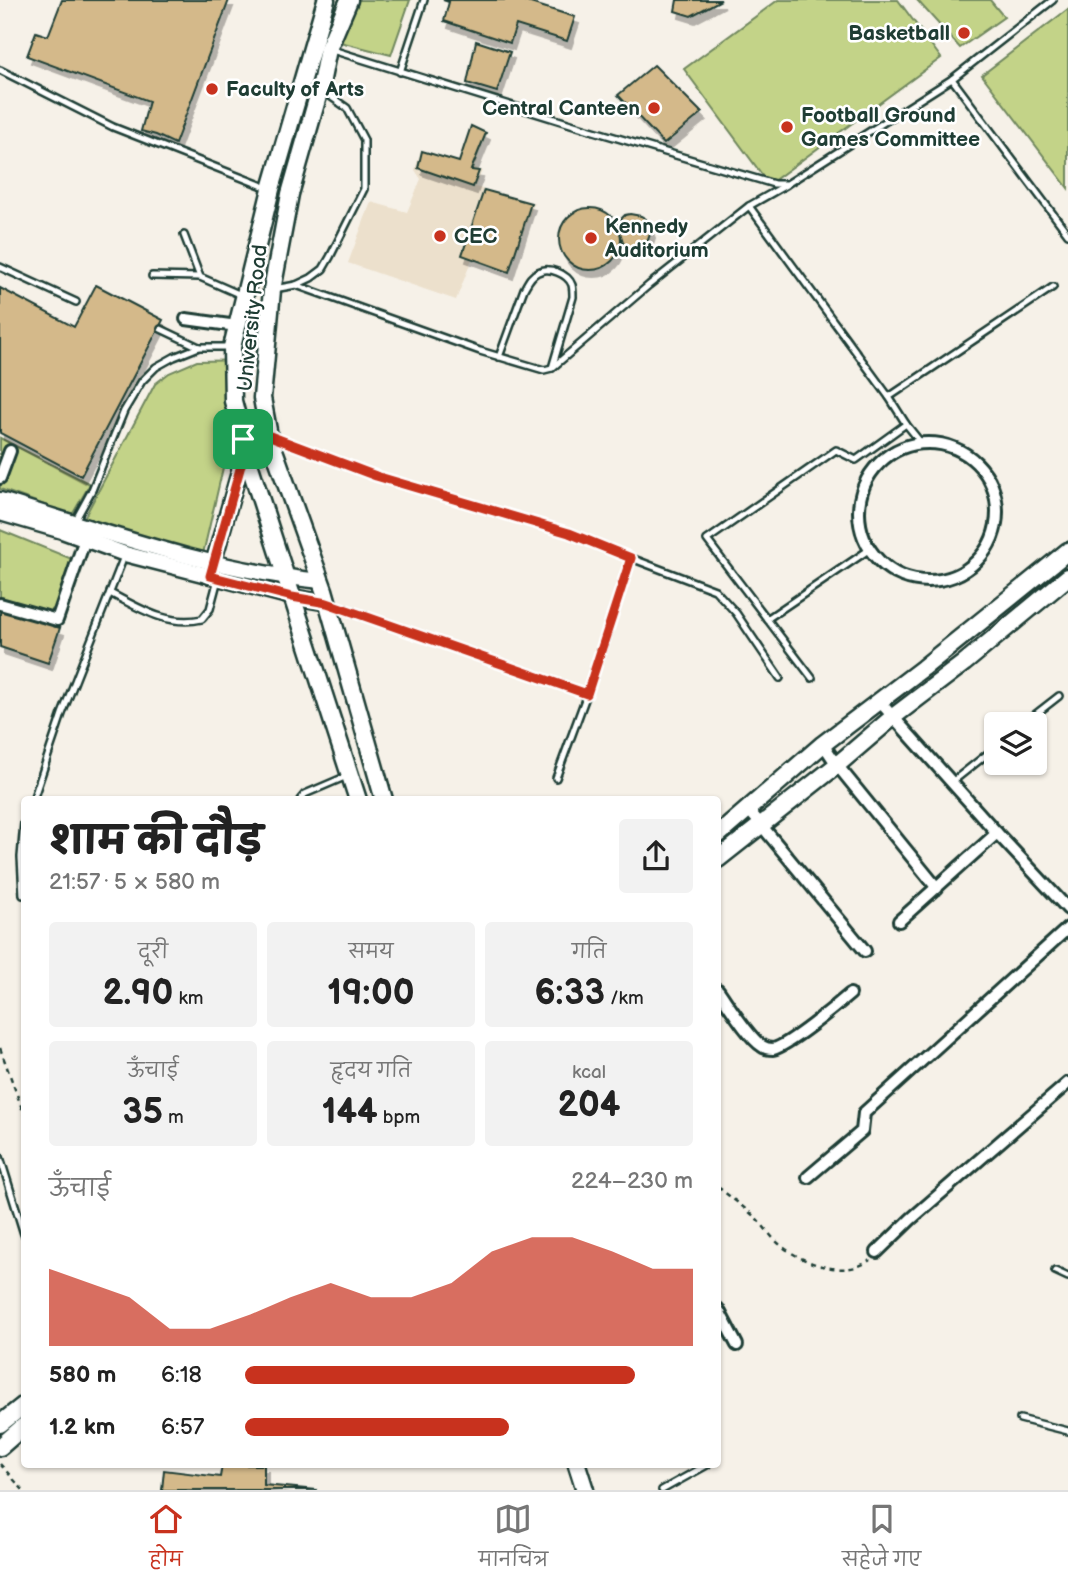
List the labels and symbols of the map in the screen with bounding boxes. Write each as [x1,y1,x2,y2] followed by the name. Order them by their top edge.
[848,21,950,46] place label: Basketball
[956,25,972,41] marker: Basketball
[226,77,364,102] place label: Faculty of Arts
[204,81,220,97] marker: Faculty of Arts
[482,96,640,121] place label: Central Canteen
[646,100,662,116] marker: Central Canteen
[801,103,980,152] place label: Football Ground Games Committee
[779,119,795,135] marker: Football Ground Games Committee
[604,214,709,263] place label: Kennedy Auditorium
[454,224,498,249] place label: CEC
[432,228,448,244] marker: CEC
[583,230,599,246] marker: Kennedy Auditorium
[232,243,273,393] street label: University Road
[213,409,273,469] pin

